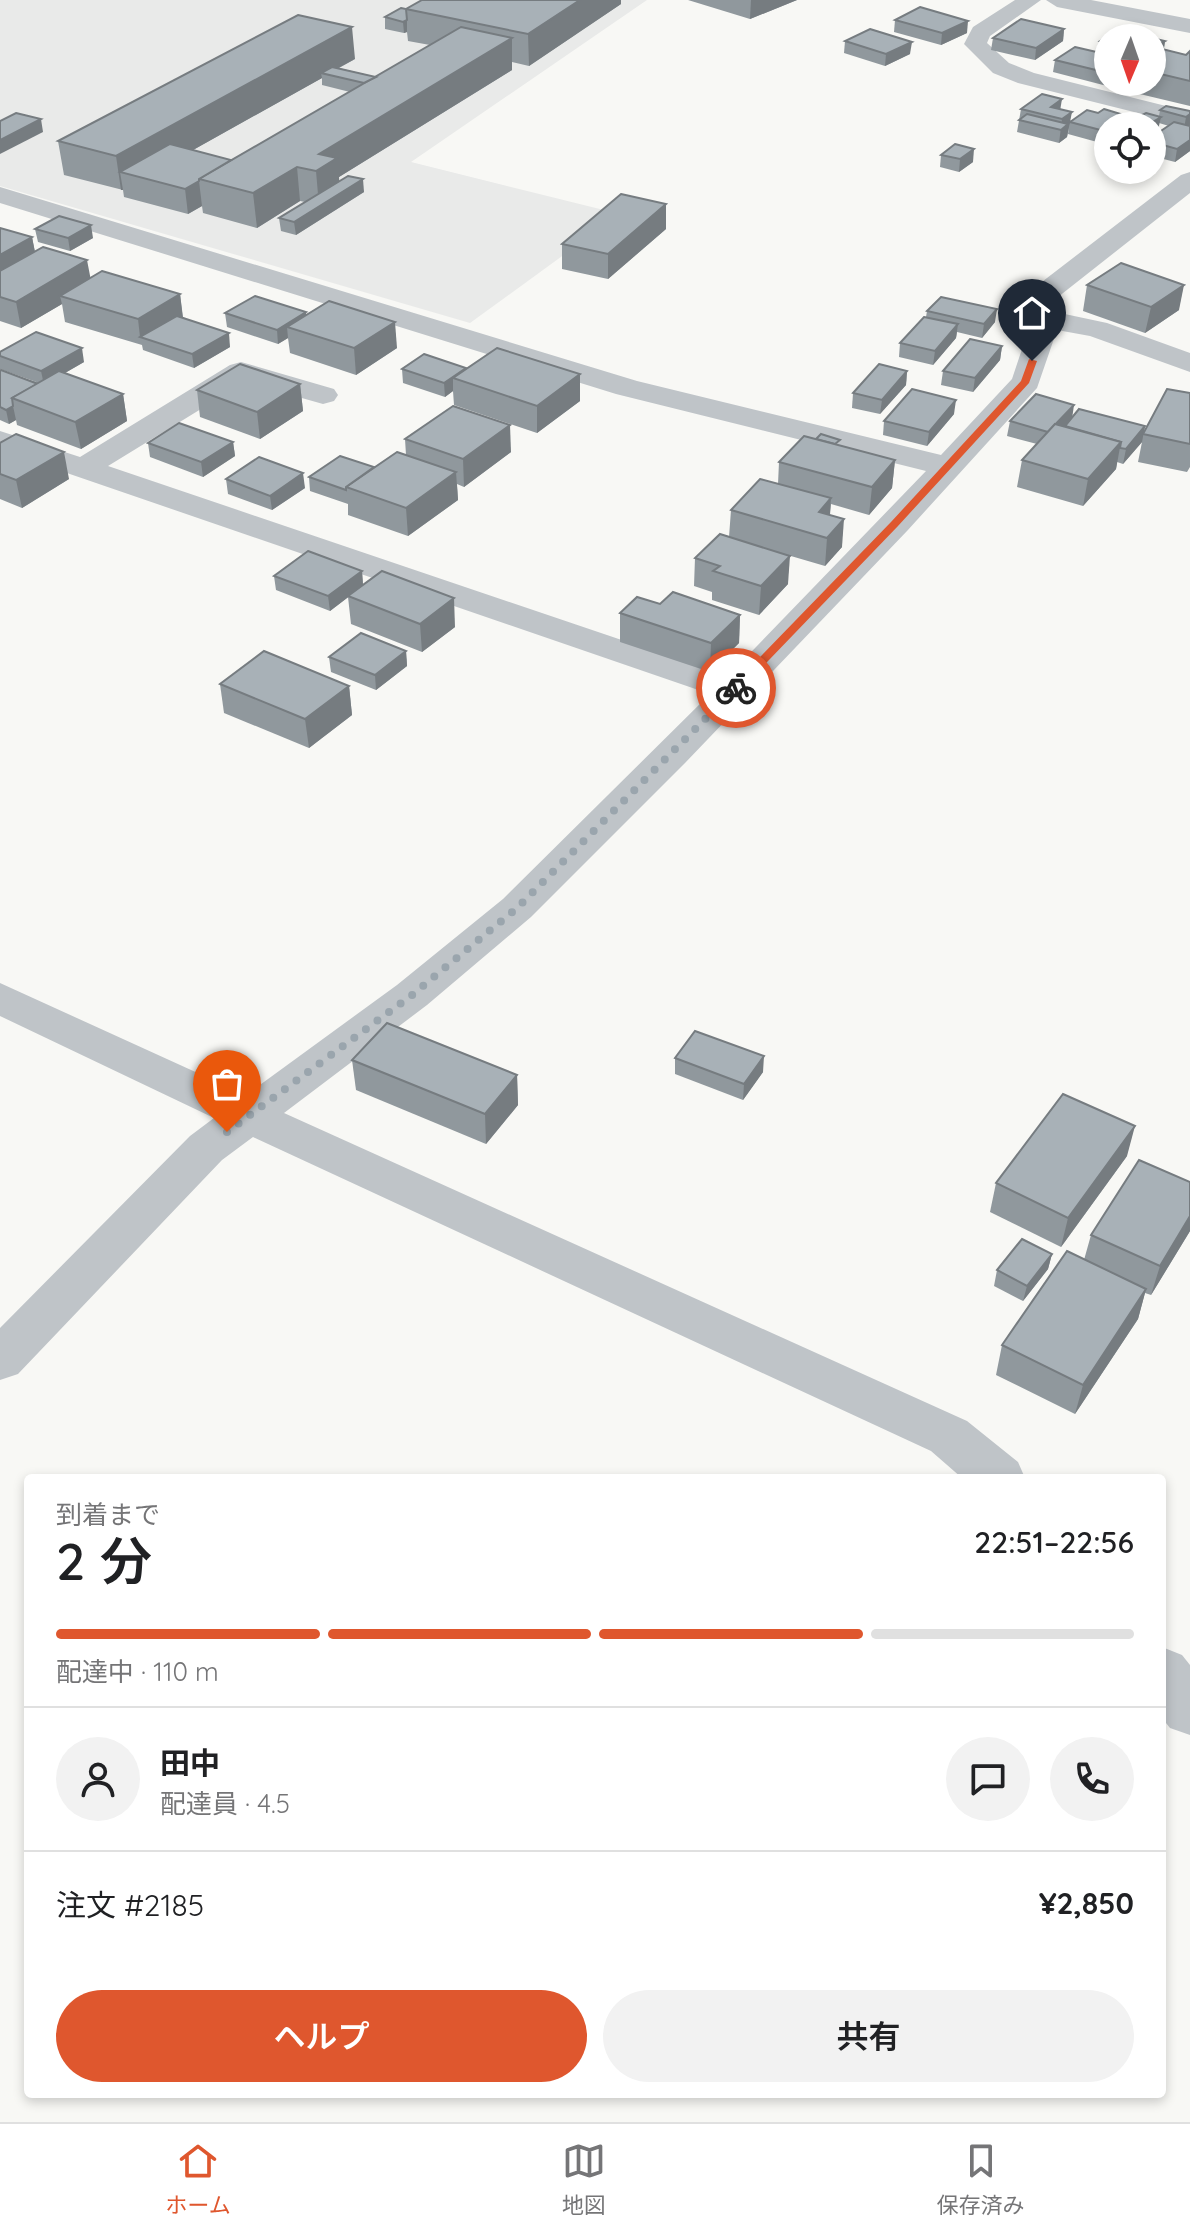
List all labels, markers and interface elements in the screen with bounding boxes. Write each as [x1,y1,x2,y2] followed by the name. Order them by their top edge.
[1094,24,1166,96] north arrow
[1094,24,1166,184] map controls
[1094,112,1166,184] button: locate
[998,279,1066,361] pin
[1010,291,1054,335] icon: home
[696,648,776,728] courier
[714,666,758,710] icon: bike
[193,1050,261,1132] pin
[205,1062,249,1106] icon: bag
[56,1498,160,1531] text: 到着まで
[974,1523,1134,1561] text: 22:51–22:56
[56,1528,152,1593] text: 2 分
[56,1655,219,1688] text: 配達中 · 110 m
[56,1737,140,1821] button: person
[946,1737,1030,1821] button: chat
[1050,1737,1134,1821] button: phone
[160,1744,220,1782] text: 田中
[160,1787,290,1820] text: 配達員 · 4.5
[1039,1884,1134,1922] text: ¥2,850
[56,1886,204,1924] text: 注文 #2185
[56,1990,587,2082] button: ヘルプ
[603,1990,1134,2082] button: 共有
[165,2139,231,2219] tab: ホーム
[562,2139,606,2219] tab: 地図
[937,2139,1025,2219] tab: 保存済み

